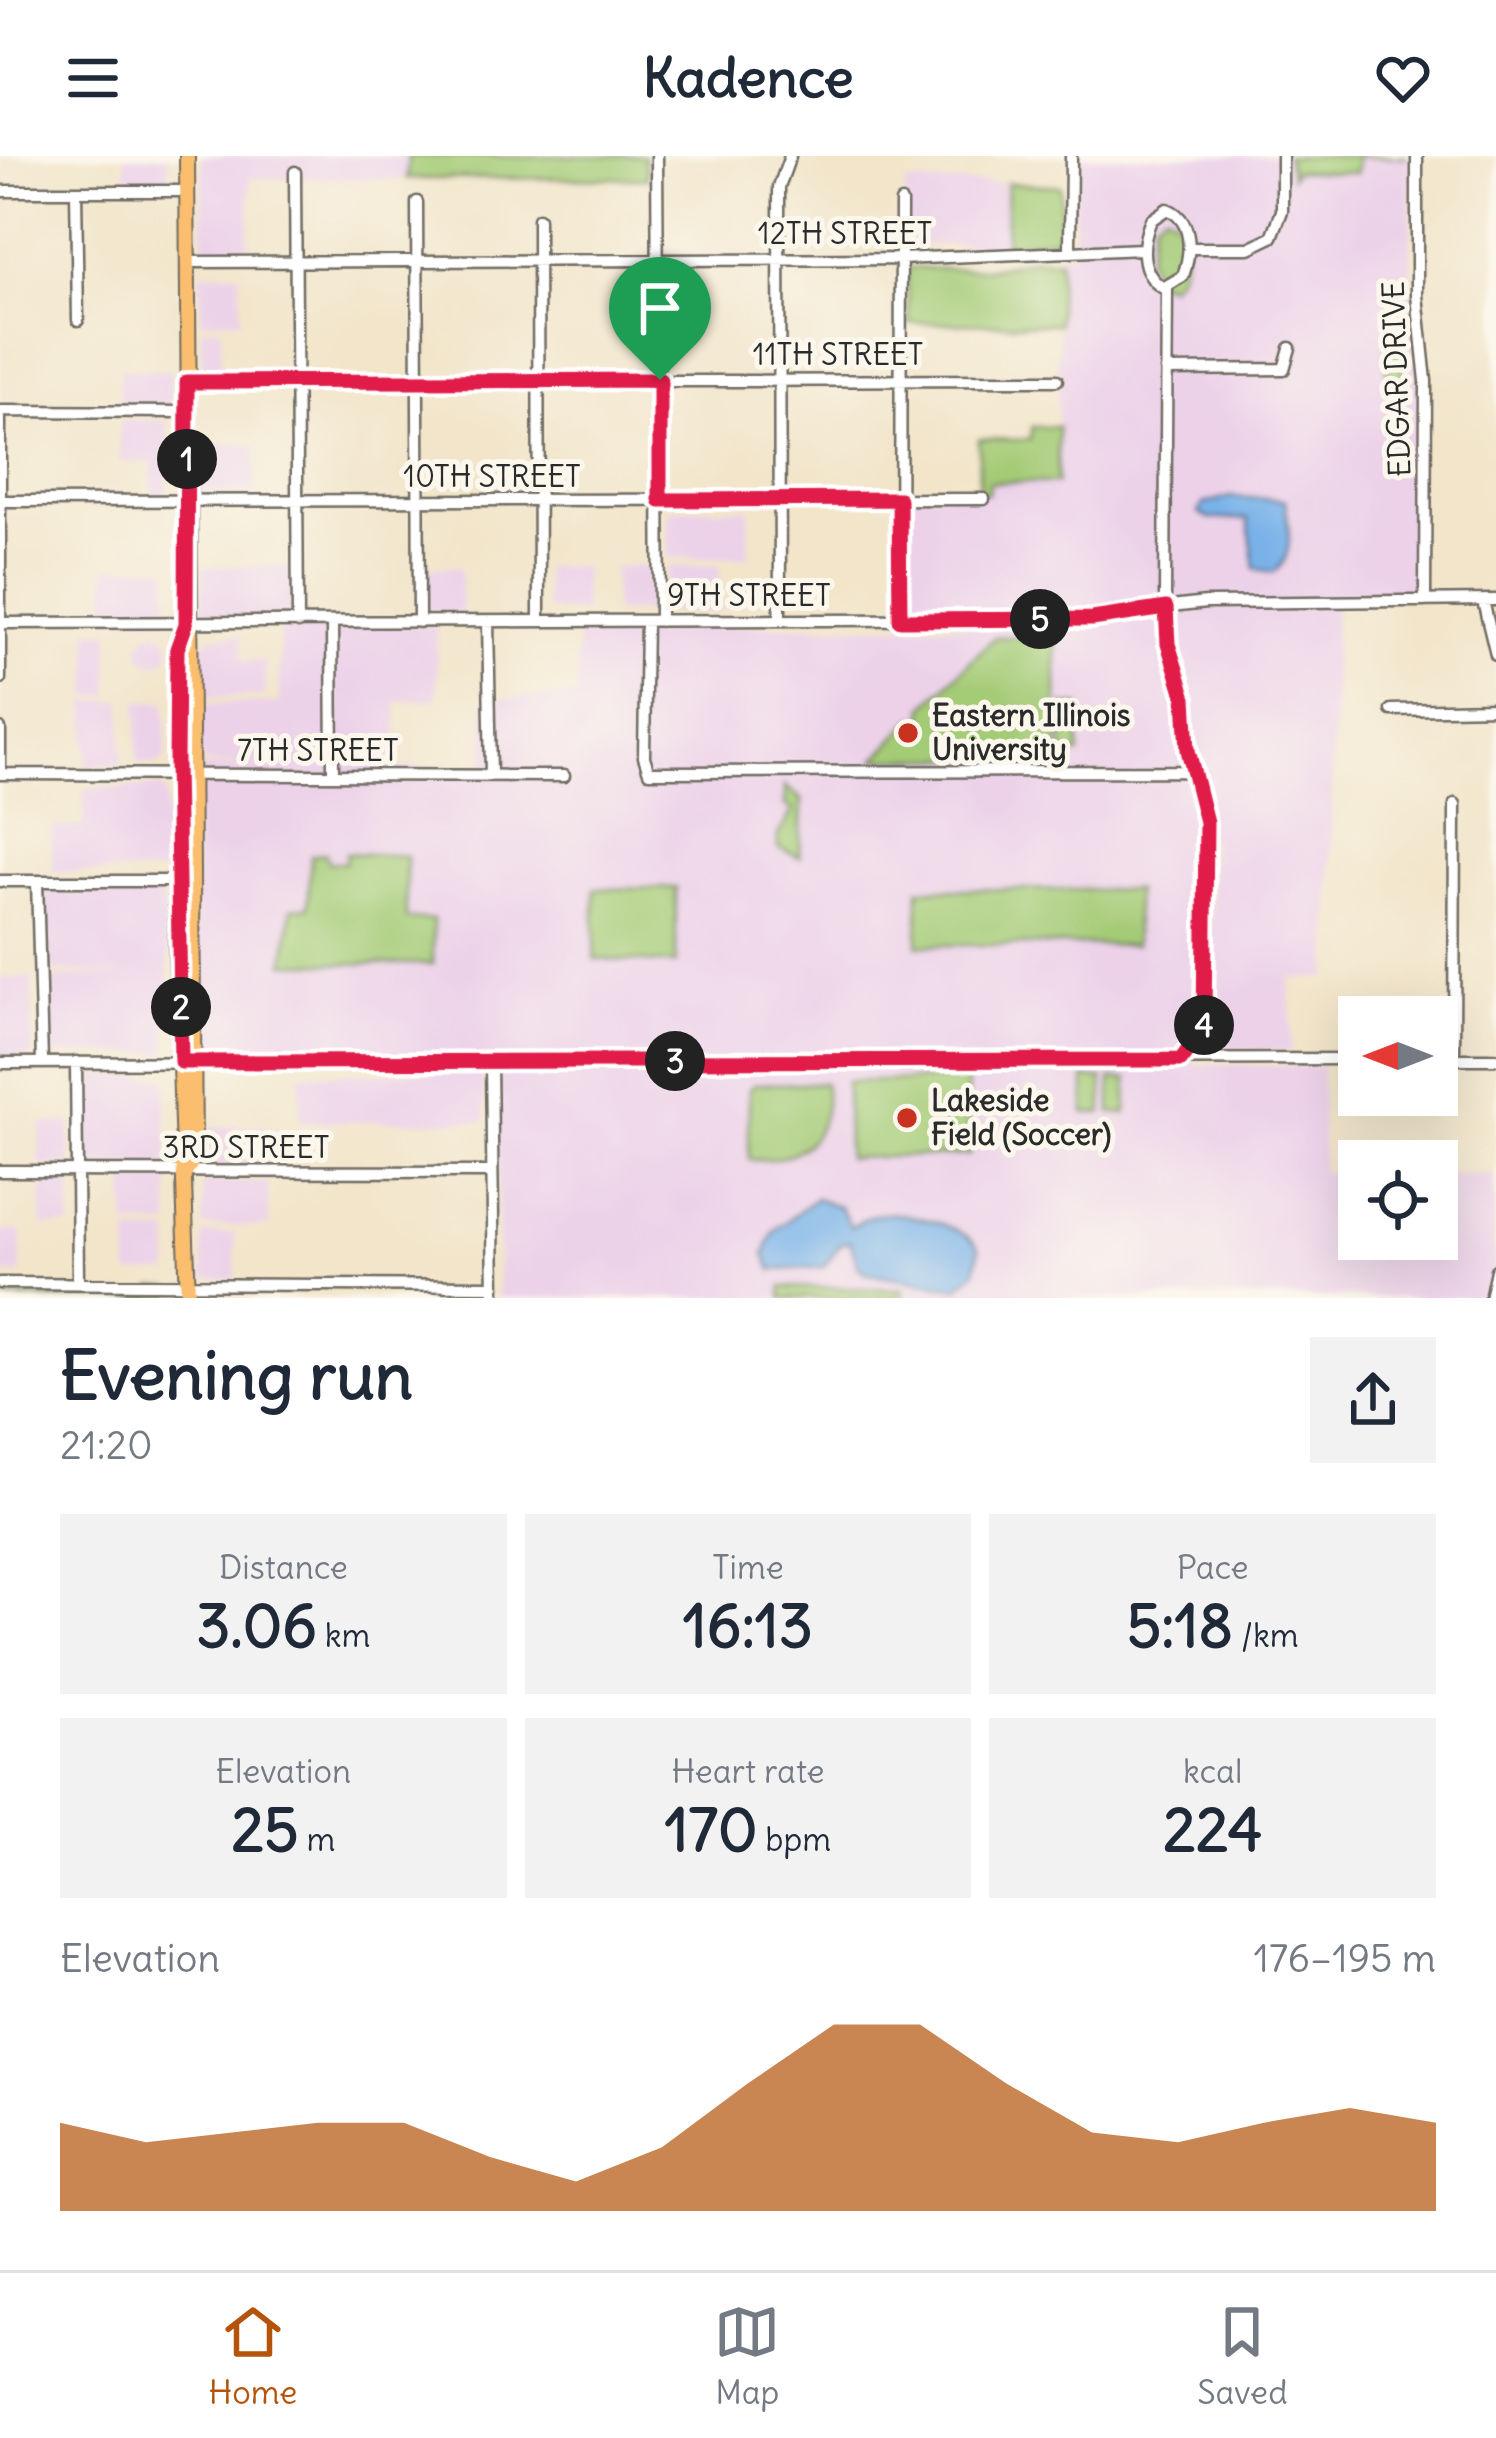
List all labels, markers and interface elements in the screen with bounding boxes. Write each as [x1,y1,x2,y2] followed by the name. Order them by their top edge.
[642,44,854,112] text: Kadence
[60,45,126,111] icon: menu
[1370,45,1436,111] icon: heart
[758,214,932,252] street label: 12TH STREET
[609,257,711,380] pin
[627,275,693,341] icon: arrive
[1374,280,1418,478] street label: EDGAR DRIVE
[753,335,923,373] street label: 11TH STREET
[157,429,217,489] pin: 1
[180,438,194,480] text: 1
[403,457,581,495] street label: 10TH STREET
[667,576,831,614] street label: 9TH STREET
[1010,589,1070,649] pin: 5
[1031,598,1049,640] text: 5
[932,696,1131,768] place label: Eastern Illinois University
[895,720,921,746] marker: Eastern Illinois University
[237,731,399,769] street label: 7TH STREET
[151,977,211,1037] pin: 2
[172,986,190,1028] text: 2
[1174,995,1234,1055] pin: 4
[1338,996,1458,1116] north arrow
[1338,996,1458,1260] map controls
[1194,1004,1214,1046] text: 4
[645,1031,705,1091] pin: 3
[666,1040,684,1082] text: 3
[931,1081,1111,1153] place label: Lakeside Field (Soccer)
[894,1105,920,1131] marker: Lakeside Field (Soccer)
[163,1128,329,1166] street label: 3RD STREET
[1338,1140,1458,1260] button: locate
[60,1334,413,1417] text: Evening run
[1310,1337,1436,1463] button: share
[60,1421,153,1470] text: 21:20
[219,1546,348,1588] text: Distance
[712,1546,784,1588] text: Time
[1177,1546,1249,1588] text: Pace
[196,1588,317,1663] text: 3.06
[683,1588,813,1663] text: 16:13
[1127,1588,1233,1663] text: 5:18
[317,1614,370,1656] text: km
[1233,1614,1299,1656] text: /km
[216,1750,351,1792] text: Elevation
[671,1750,825,1792] text: Heart rate
[1183,1750,1242,1792] text: kcal
[231,1792,299,1867] text: 25
[665,1792,757,1867] text: 170
[1163,1792,1262,1867] text: 224
[299,1818,335,1860] text: m
[757,1818,831,1860] text: bpm
[60,1934,220,1983] text: Elevation
[1253,1934,1436,1983] text: 176–195 m
[208,2299,297,2413] tab: Home
[714,2299,780,2413] tab: Map
[1197,2299,1288,2413] tab: Saved

